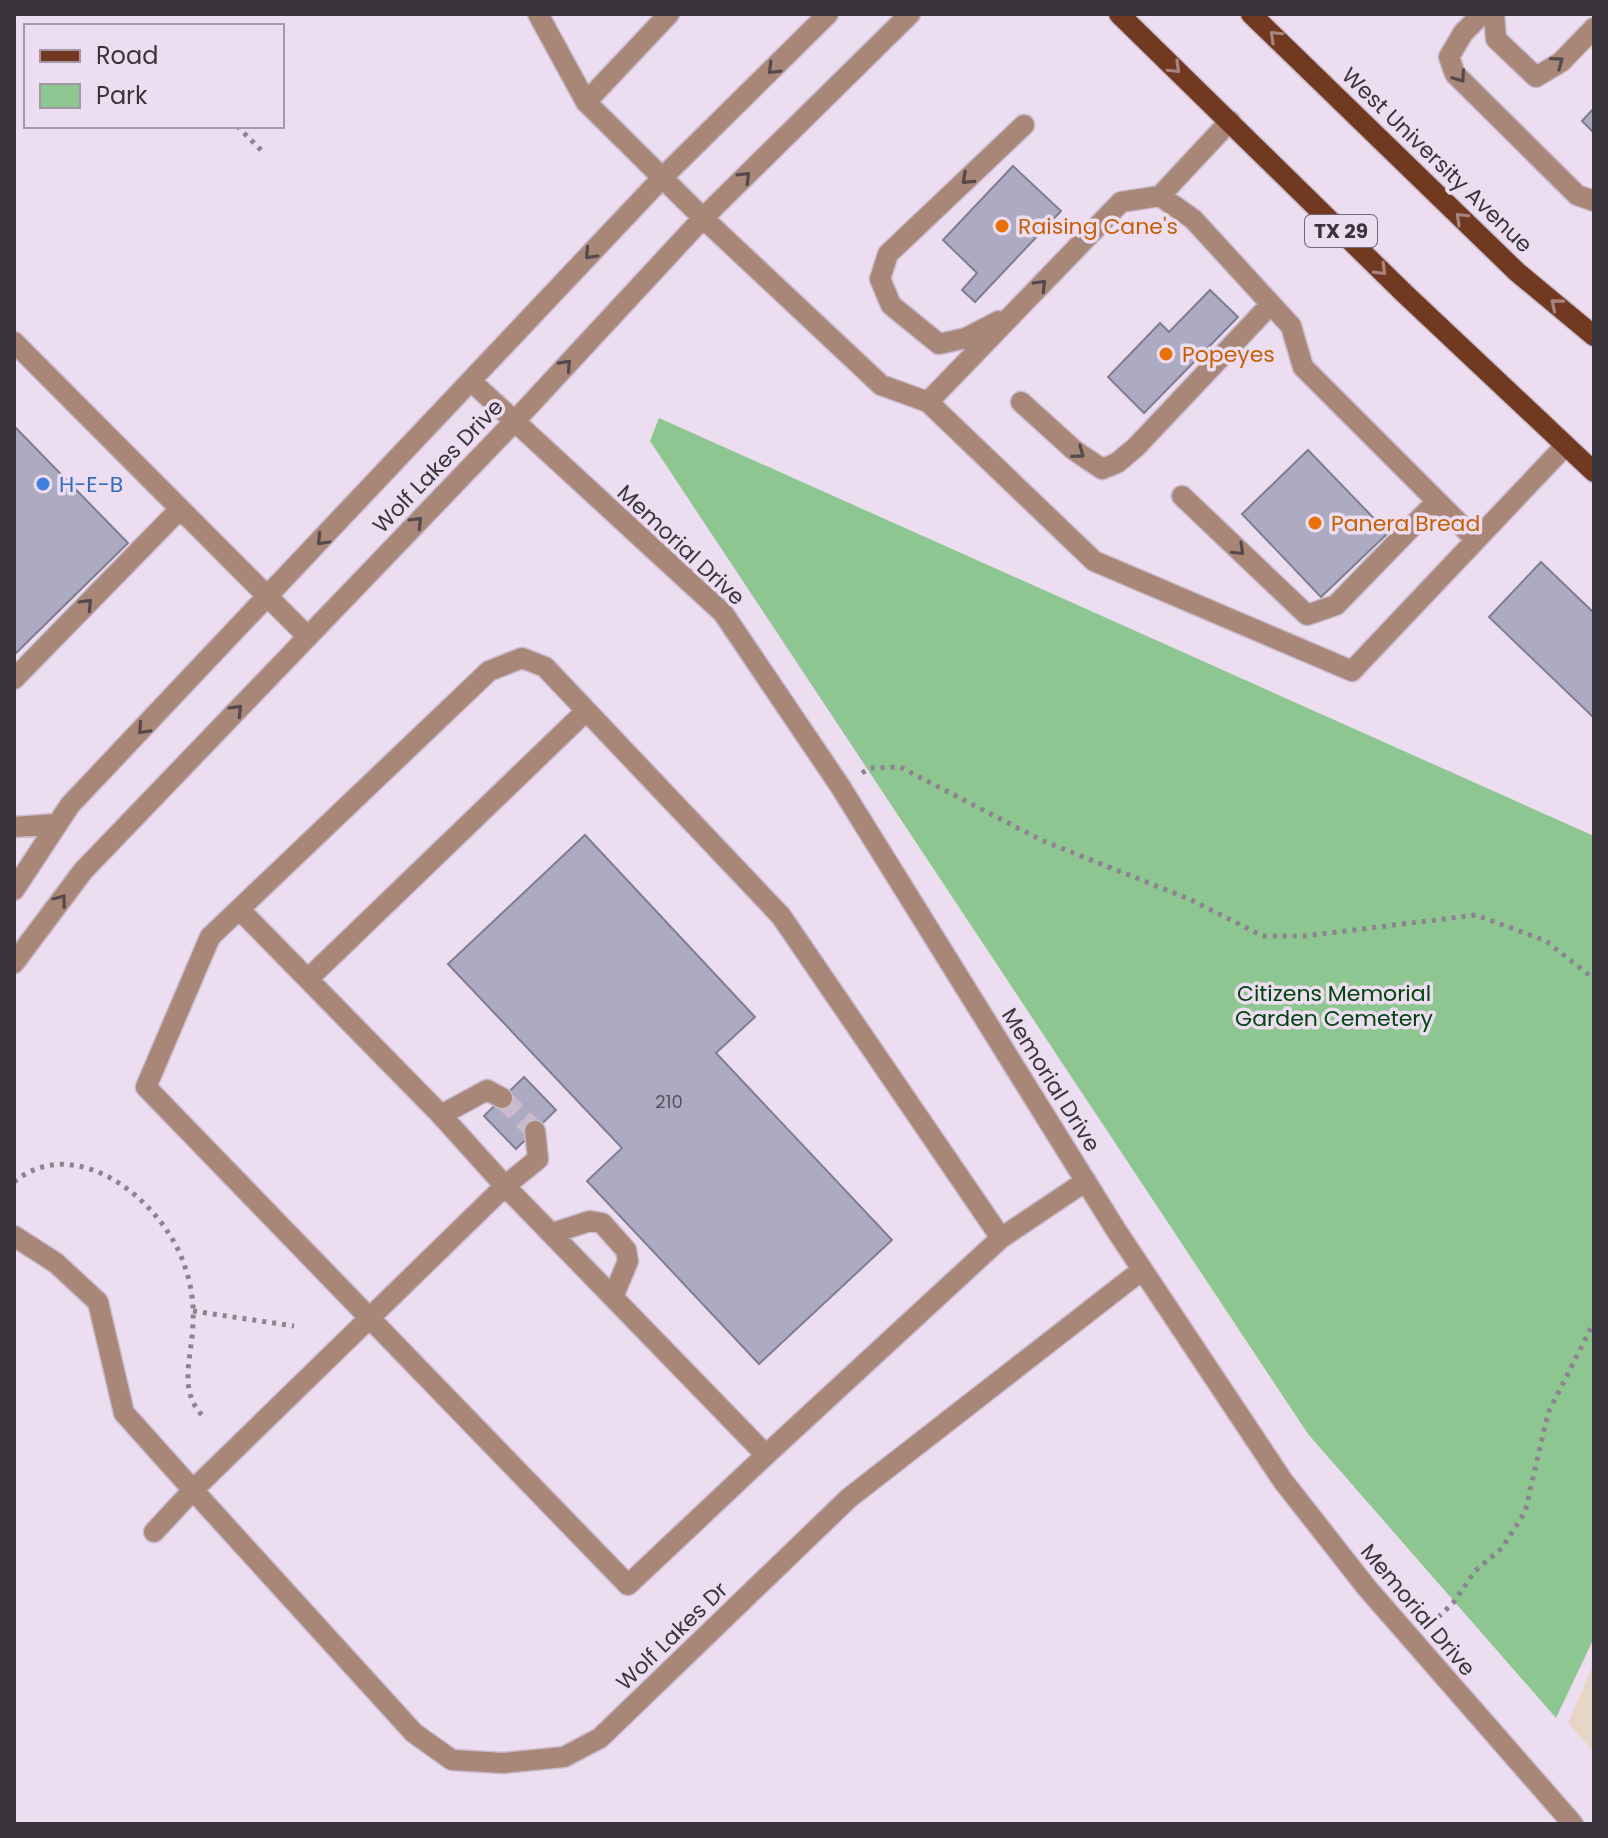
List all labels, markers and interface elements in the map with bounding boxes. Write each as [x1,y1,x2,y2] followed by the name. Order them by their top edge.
[24,24,284,128] legend
[1269,32,1284,46] one-way arrow
[96,39,158,72] text: Road
[1549,58,1564,72] one-way arrow
[1166,59,1180,74] one-way arrow
[767,60,782,74] one-way arrow
[1335,60,1539,260] street label: West University Avenue
[1450,69,1465,83] one-way arrow
[96,79,148,112] text: Park
[962,170,976,184] one-way arrow
[736,171,750,186] one-way arrow
[1018,211,1178,242] place label: Raising Cane's
[1456,212,1470,227] one-way arrow
[1305,215,1377,247] road number: TX 29
[993,217,1011,235] marker: Raising Cane's
[585,245,599,260] one-way arrow
[1372,261,1386,275] one-way arrow
[1031,280,1046,294] one-way arrow
[1550,299,1565,314] one-way arrow
[1182,339,1275,370] place label: Popeyes
[1157,345,1175,363] marker: Popeyes
[557,360,571,375] one-way arrow
[366,392,510,540] street label: Wolf Lakes Drive
[1071,444,1085,458] one-way arrow
[59,469,123,500] place label: H-E-B
[34,475,52,493] marker: H-E-B
[610,478,752,612] street label: Memorial Drive
[1331,508,1480,539] place label: Panera Bread
[1306,514,1324,532] marker: Panera Bread
[408,517,423,531] one-way arrow
[316,531,331,545] one-way arrow
[1230,540,1244,555] one-way arrow
[78,599,92,613] one-way arrow
[228,705,243,719] one-way arrow
[137,720,152,734] one-way arrow
[51,894,65,909] one-way arrow
[1235,978,1434,1034] park label: Citizens Memorial Garden Cemetery
[994,1002,1108,1158] street label: Memorial Drive
[655,1089,683,1114] house number: 210
[1353,1537,1483,1683] street label: Memorial Drive
[609,1575,735,1697] street label: Wolf Lakes Dr

